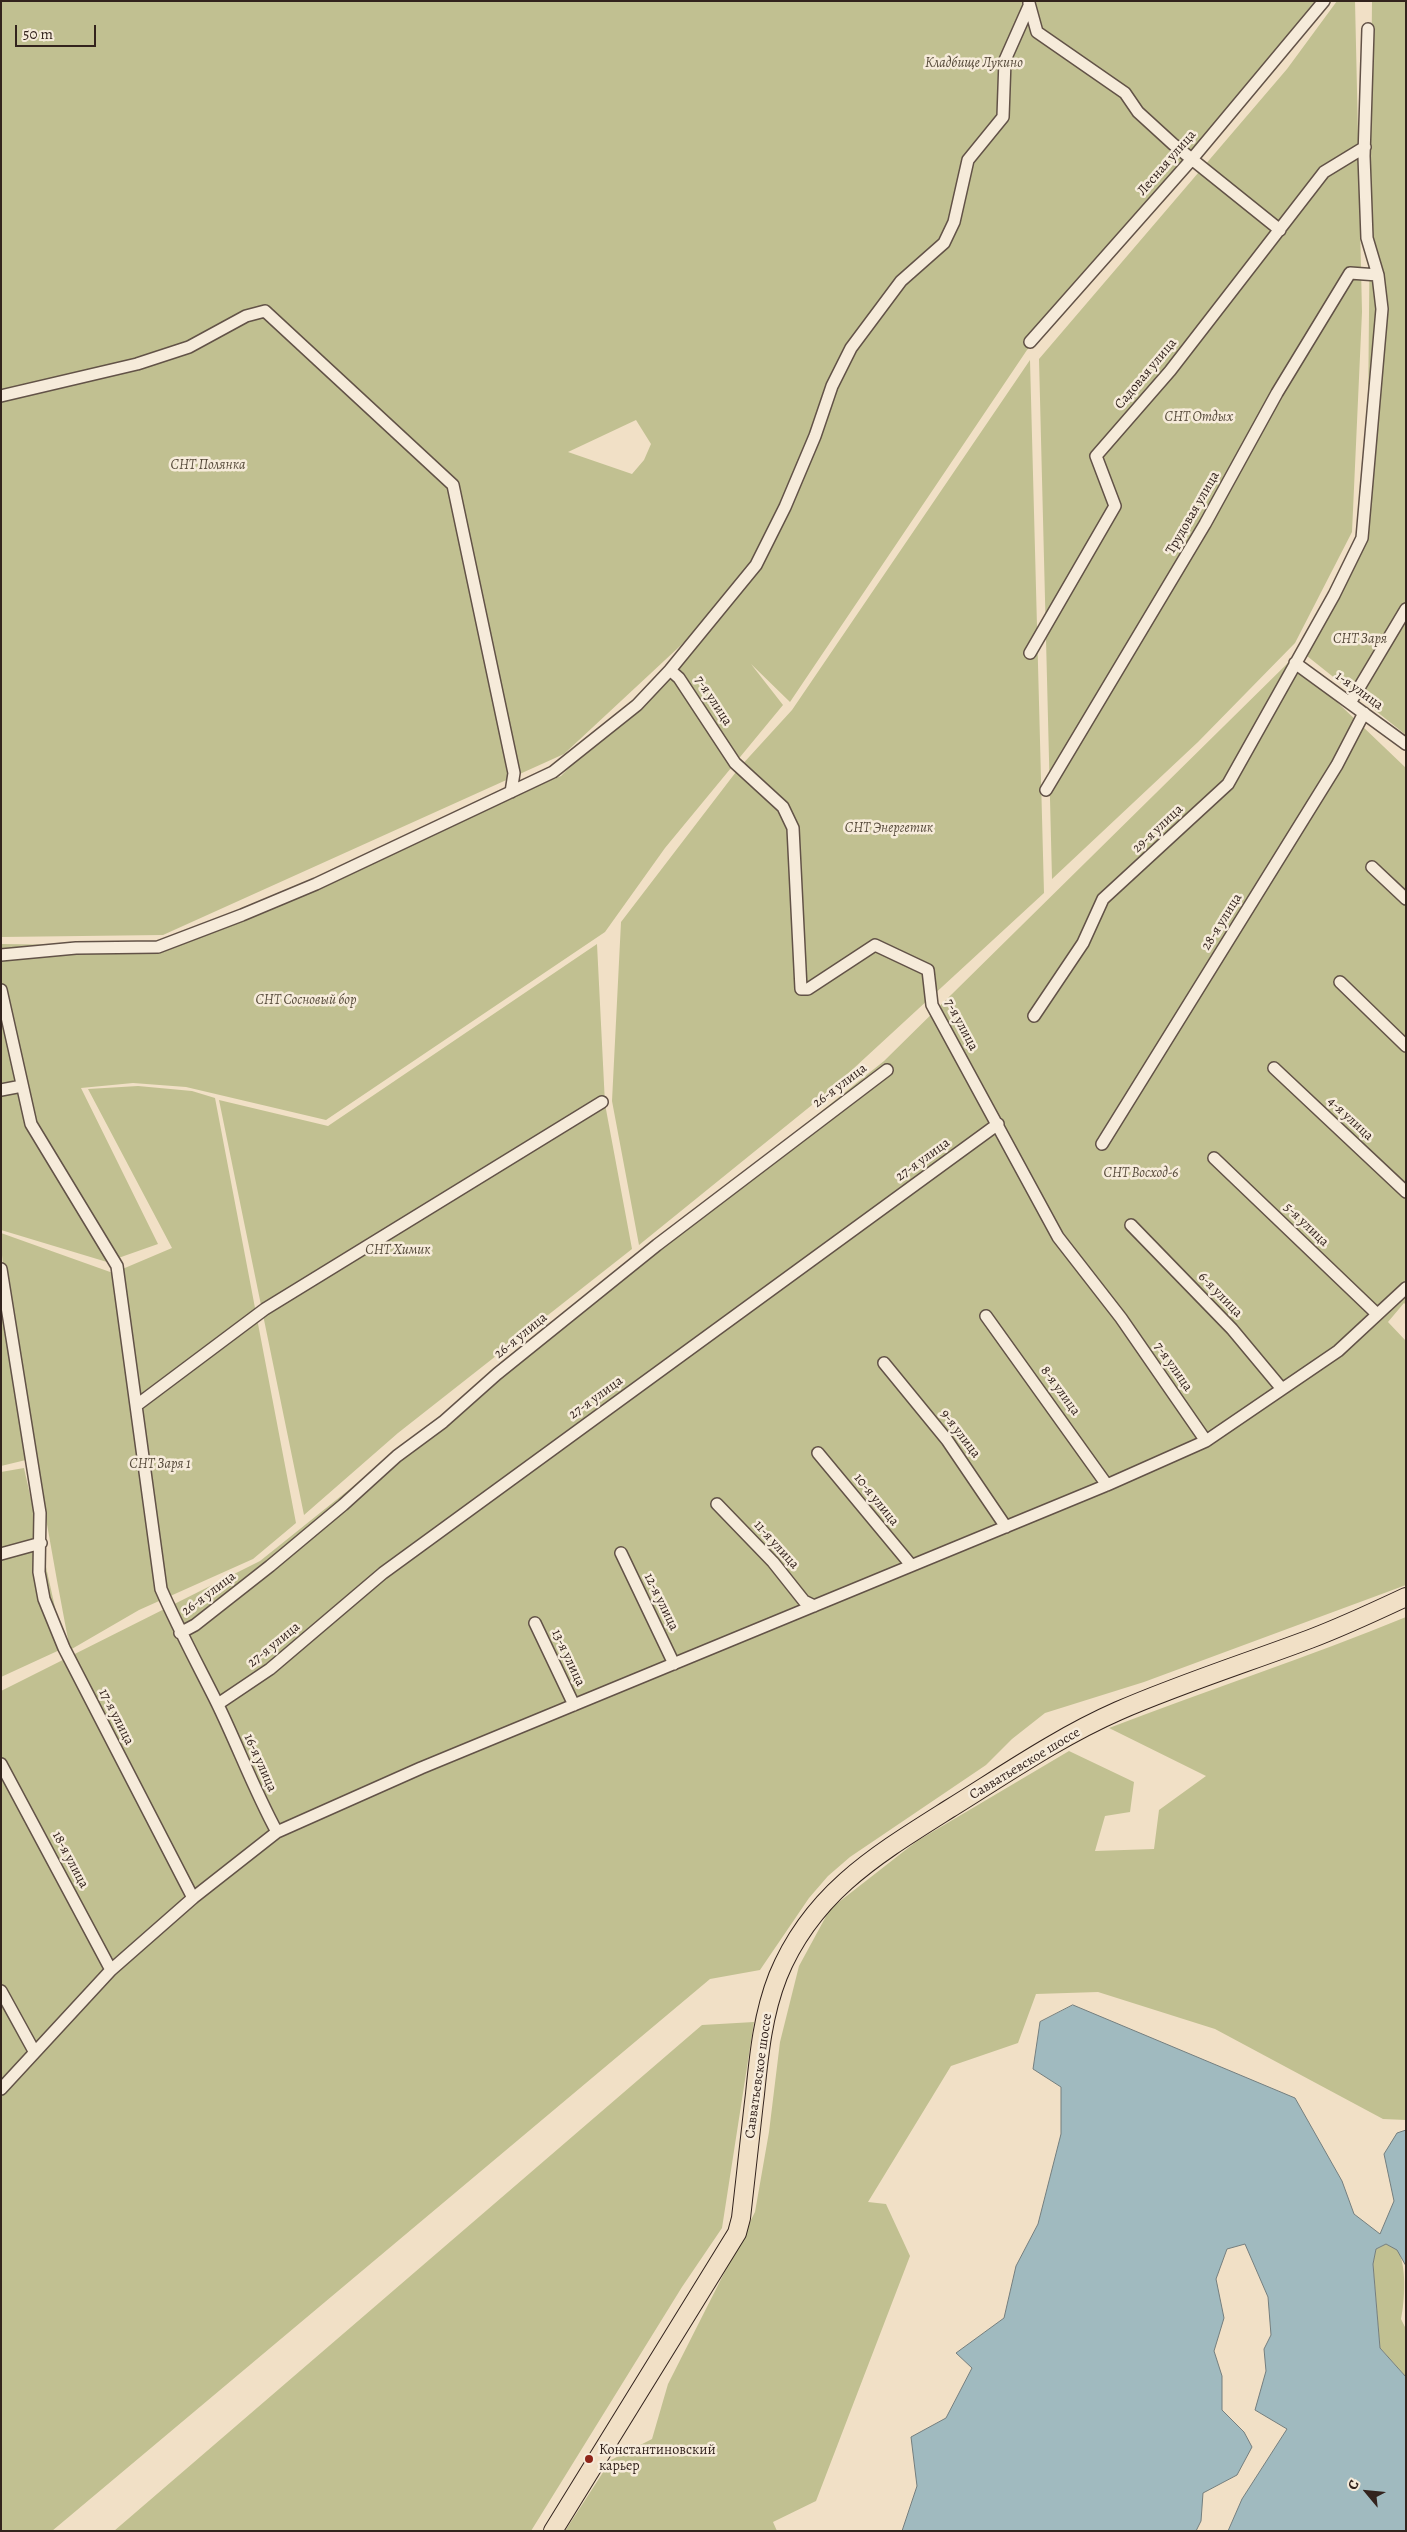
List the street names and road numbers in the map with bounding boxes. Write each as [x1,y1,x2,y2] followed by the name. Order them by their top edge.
[1134,127,1200,199] street label: Лесная улица
[1111,335,1181,413] street label: Садовая улица
[1162,469,1224,557] street label: Трудовая улица
[1332,668,1386,714] street label: 1-я улица
[691,673,735,729] street label: 7-я улица
[1129,801,1187,857] street label: 29-я улица
[1198,891,1246,953] street label: 28-я улица
[940,996,982,1054] street label: 7-я улица
[810,1060,870,1112] street label: 26-я улица
[1324,1094,1376,1144] street label: 4-я улица
[893,1135,953,1185] street label: 27-я улица
[1280,1199,1332,1251] street label: 5-я улица
[1194,1269,1246,1321] street label: 6-я улица
[491,1310,551,1362] street label: 26-я улица
[1150,1339,1196,1395] street label: 7-я улица
[1036,1363,1084,1419] street label: 8-я улица
[566,1373,626,1423] street label: 27-я улица
[936,1406,984,1462] street label: 9-я улица
[850,1470,902,1530] street label: 10-я улица
[750,1517,802,1573] street label: 11-я улица
[179,1568,239,1620] street label: 26-я улица
[640,1571,682,1633] street label: 12-я улица
[244,1619,304,1671] street label: 27-я улица
[548,1627,588,1689] street label: 13-я улица
[95,1686,137,1748] street label: 17-я улица
[967,1724,1083,1804] street label: Савватьевское шоссе
[240,1731,280,1795] street label: 16-я улица
[48,1829,92,1891] street label: 18-я улица
[742,2012,776,2140] street label: Савватьевское шоссе

